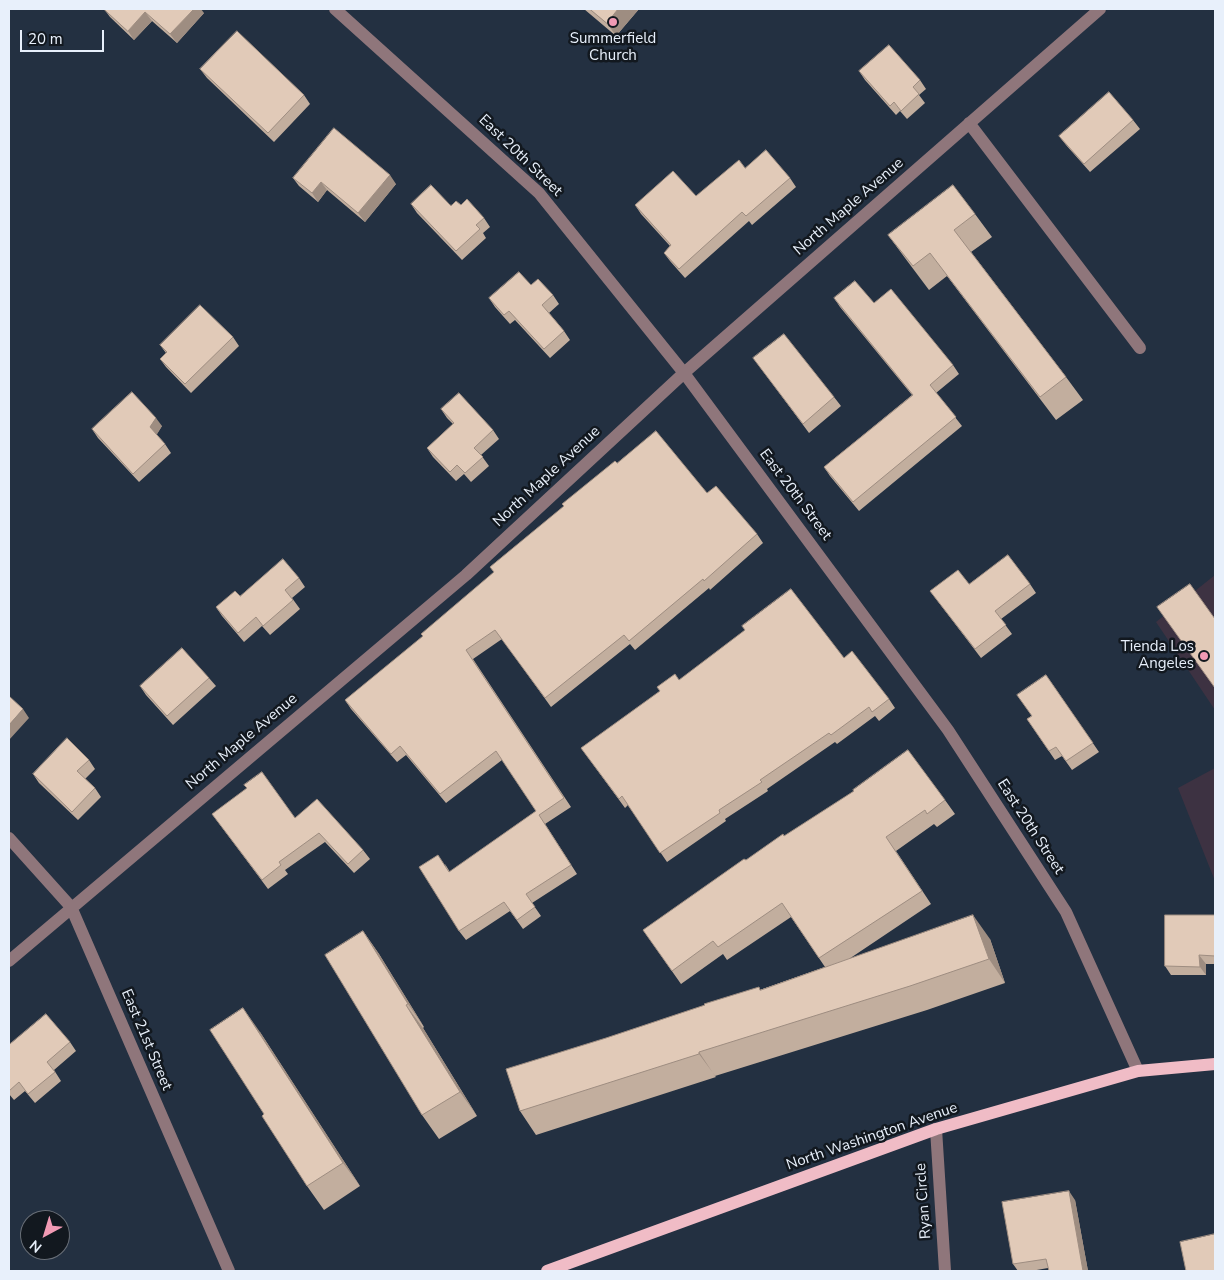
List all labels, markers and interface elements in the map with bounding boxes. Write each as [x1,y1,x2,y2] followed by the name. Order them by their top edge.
[607,16,619,28] marker: Summerfield Church
[22,20,106,52] scale bar
[28,29,63,49] text: 20 m
[570,30,656,65] place label: Summerfield Church
[474,112,566,200] street label: East 20th Street
[790,154,908,260] street label: North Maple Avenue
[490,423,604,531] street label: North Maple Avenue
[755,446,835,544] street label: East 20th Street
[1121,638,1194,673] place label: Tienda Los Angeles
[1198,650,1210,662] marker: Tienda Los Angeles
[183,690,301,794] street label: North Maple Avenue
[993,776,1067,878] street label: East 20th Street
[117,987,175,1093] street label: East 21st Street
[784,1099,960,1175] street label: North Washington Avenue
[912,1162,936,1240] street label: Ryan Circle
[20,1210,70,1260] north arrow
[26,1236,46,1257] text: N

